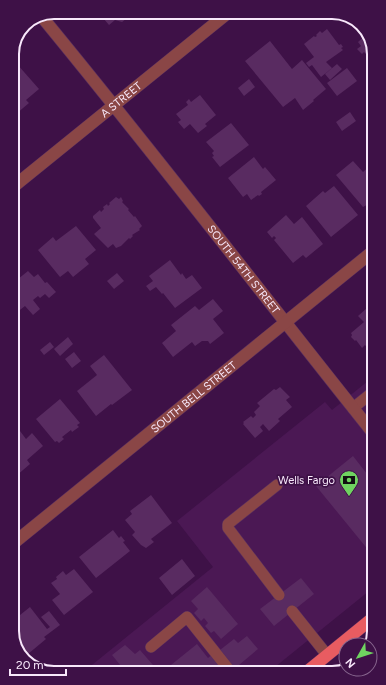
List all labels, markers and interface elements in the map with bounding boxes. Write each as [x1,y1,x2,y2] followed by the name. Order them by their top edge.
[98,79,144,120] street label: A STREET
[205,222,283,316] street label: SOUTH 54TH STREET
[148,358,239,436] street label: SOUTH BELL STREET
[338,469,360,497] bank icon: Wells Fargo
[278,474,335,487] place label: Wells Fargo
[338,637,378,677] north arrow
[10,651,66,677] scale bar
[343,656,358,670] text: N
[16,658,44,672] text: 20 m

